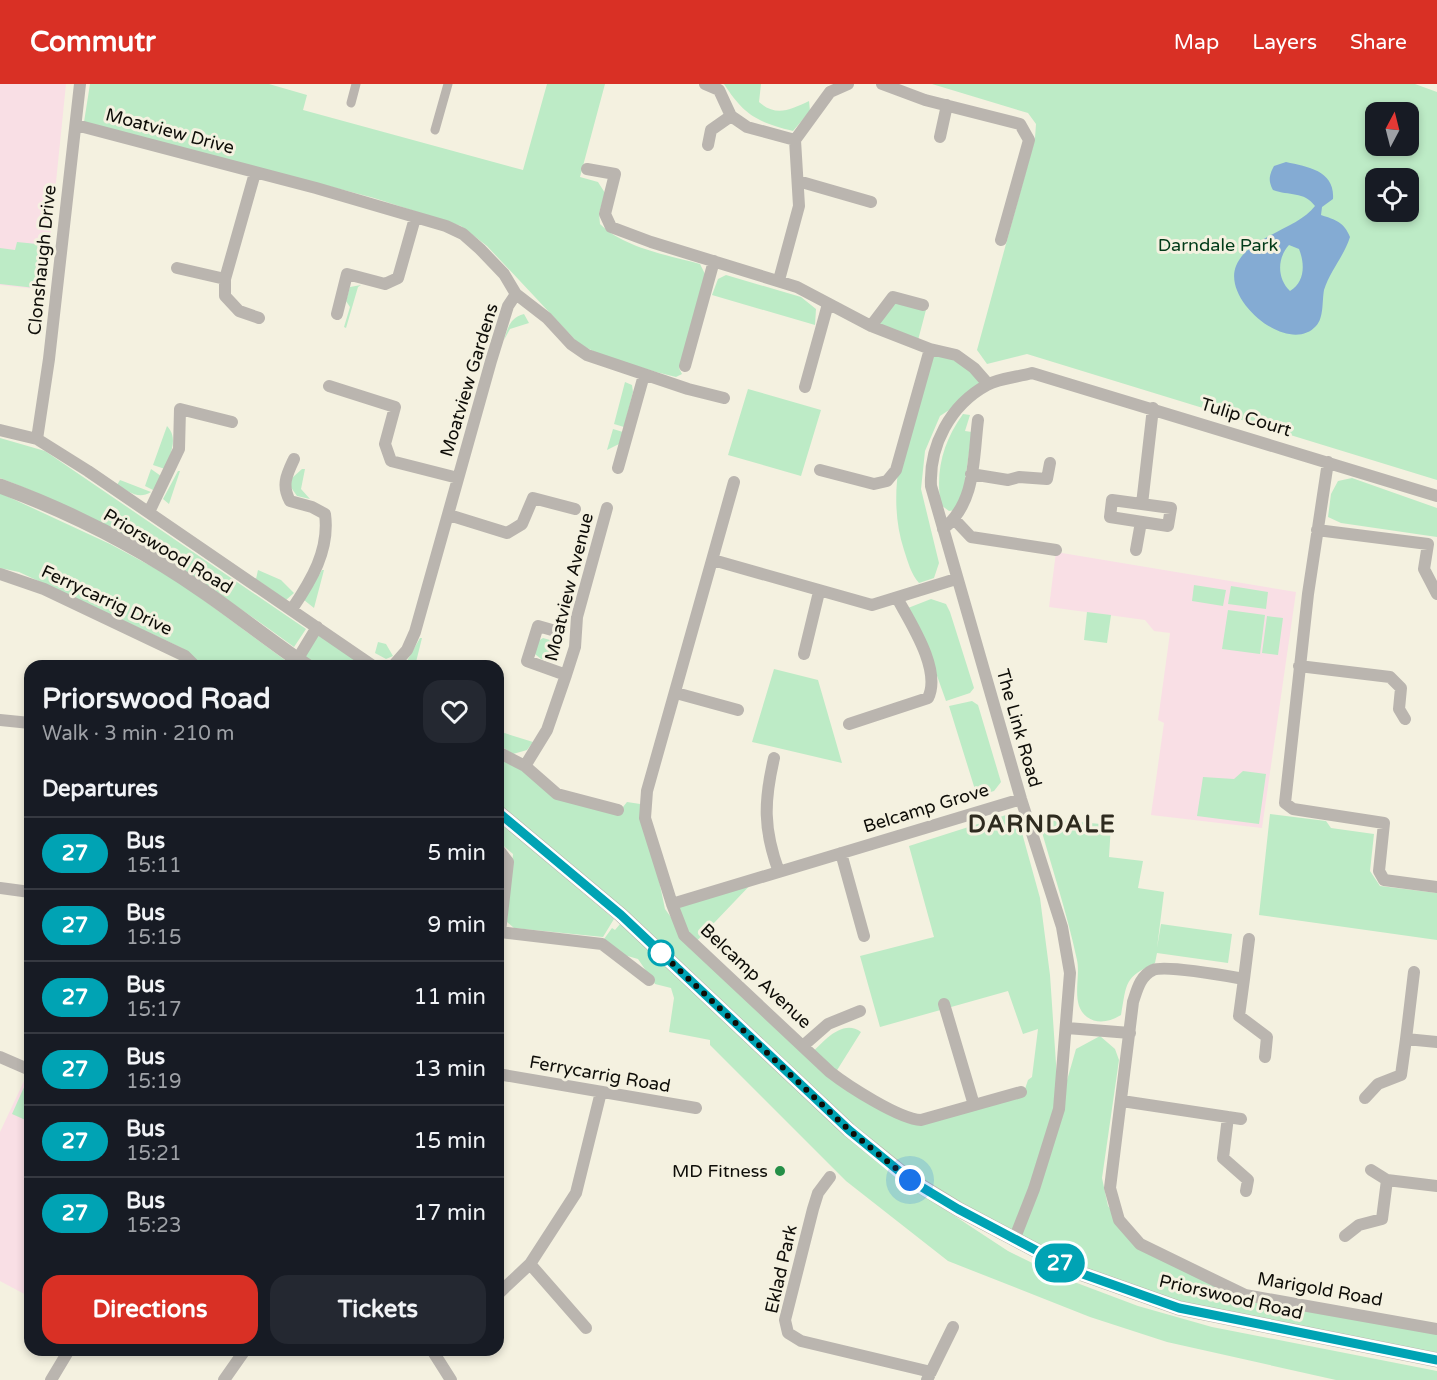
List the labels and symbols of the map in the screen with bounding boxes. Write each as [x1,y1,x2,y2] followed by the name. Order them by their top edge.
[1365,102,1419,156] north arrow
[103,103,237,159] street label: Moatview Drive
[23,184,61,336] street label: Clonshaugh Drive
[1158,234,1278,256] park label: Darndale Park
[435,301,503,459] street label: Moatview Gardens
[1198,393,1294,441] street label: Tulip Court
[99,504,237,598] street label: Priorswood Road
[540,510,598,664] street label: Moatview Avenue
[38,560,176,640] street label: Ferrycarrig Drive
[992,666,1046,790] street label: The Link Road
[861,778,991,838] street label: Belcamp Grove
[968,810,1116,839] district label: DARNDALE
[696,919,816,1033] street label: Belcamp Avenue
[648,940,674,966] unlabelled marker
[528,1051,672,1097] street label: Ferrycarrig Road
[672,1160,768,1182] place label: MD Fitness
[773,1164,787,1178] marker: MD Fitness
[895,1165,925,1195] your location
[760,1222,802,1316] street label: Eklad Park
[1033,1244,1087,1282] line badge: 27
[1256,1267,1384,1311] street label: Marigold Road
[1157,1270,1305,1324] street label: Priorswood Road

